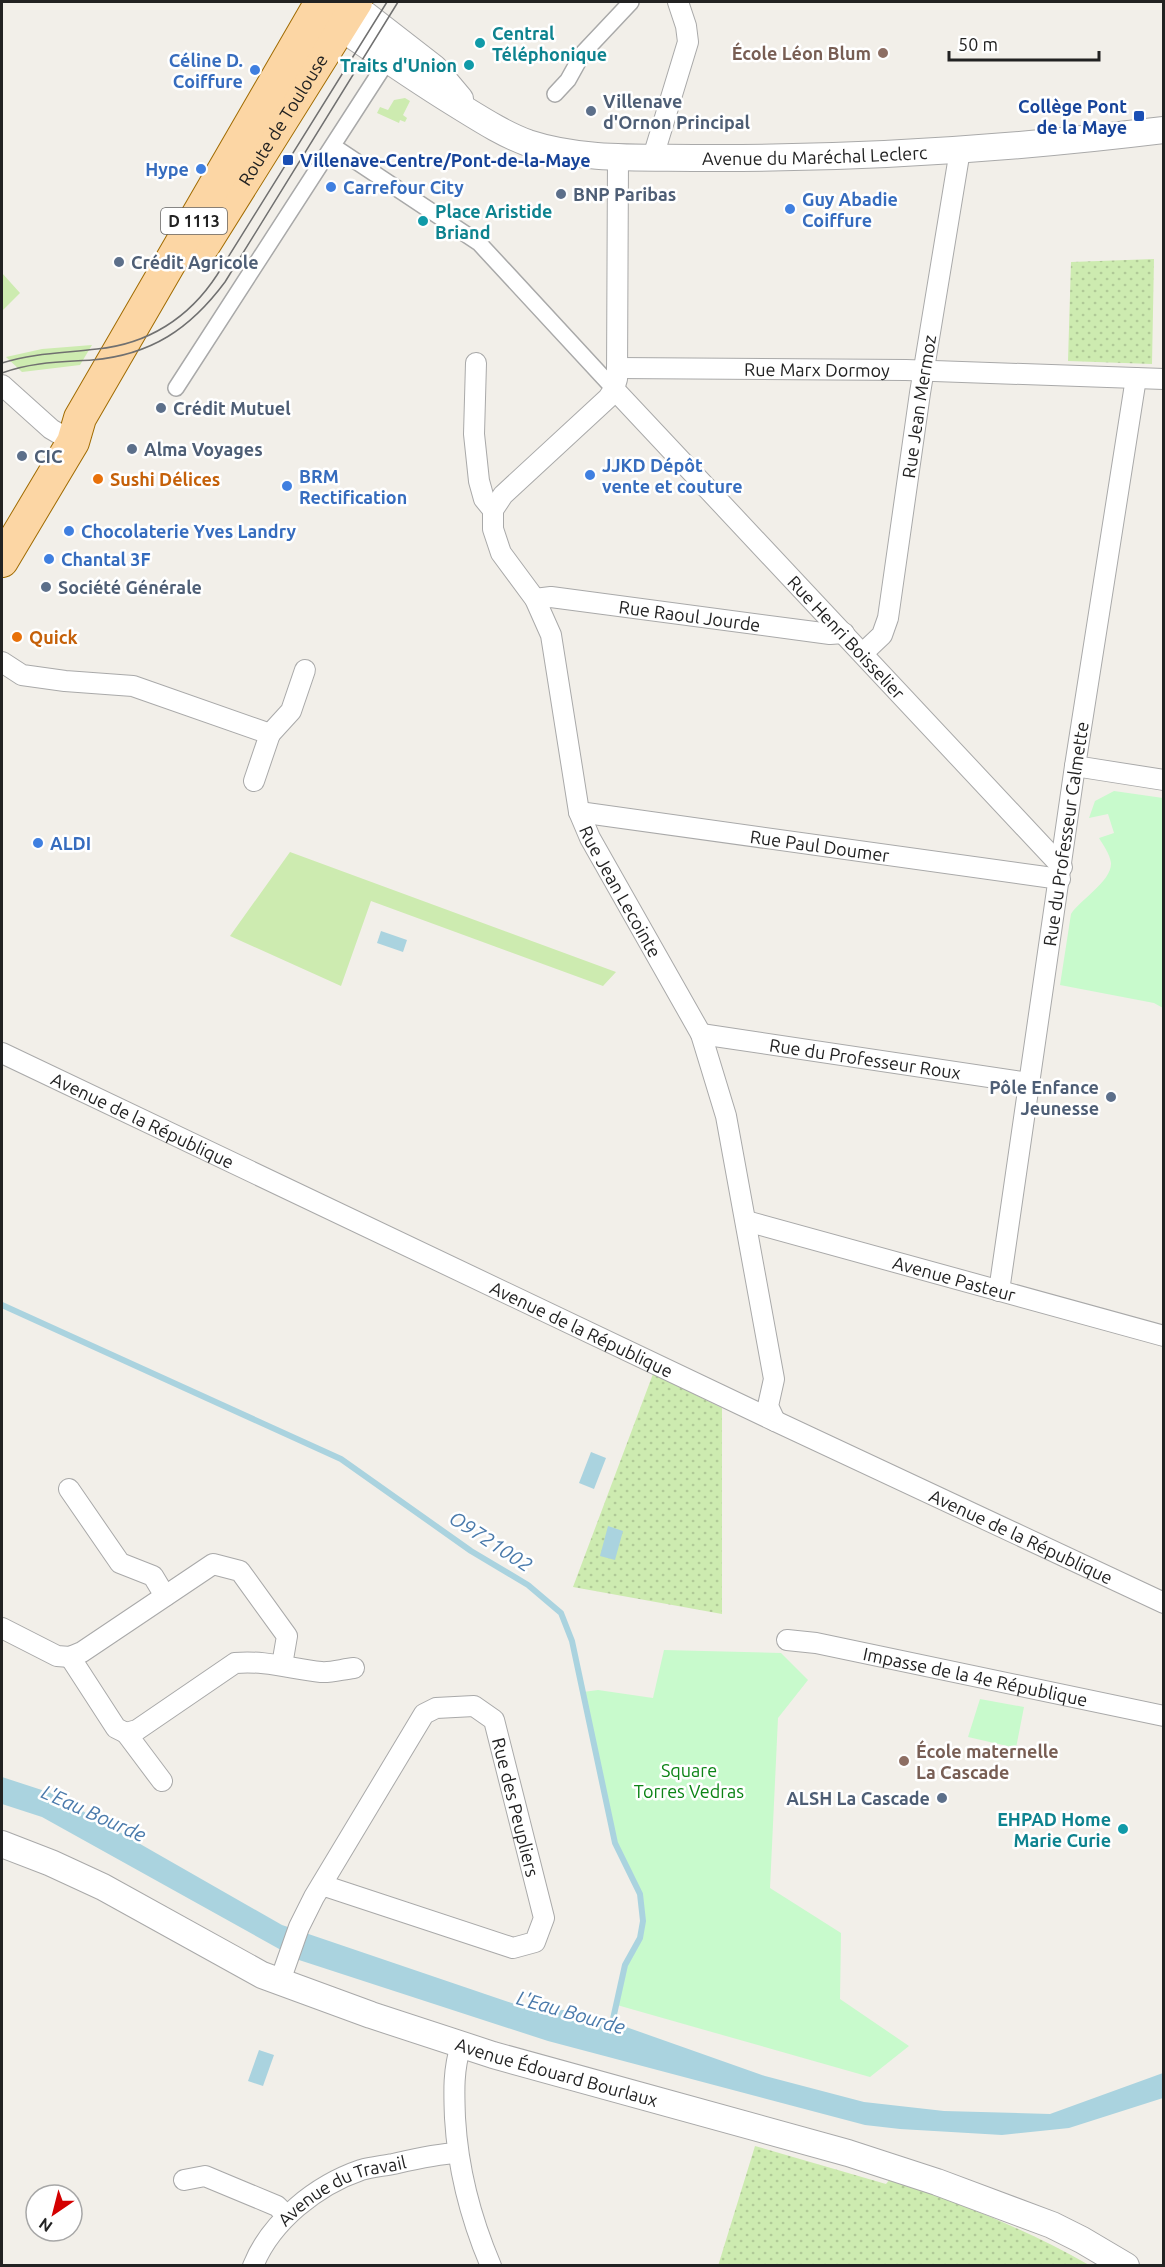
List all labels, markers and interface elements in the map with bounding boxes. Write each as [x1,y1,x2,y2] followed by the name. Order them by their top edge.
[492,23,607,64] place label: Central Téléphonique
[949,24,1099,62] scale bar
[958,34,998,54] text: 50 m
[473,36,487,50] marker: Central Téléphonique
[732,42,871,63] place label: École Léon Blum
[876,46,890,60] marker: École Léon Blum
[169,50,243,91] place label: Céline D. Coiffure
[234,50,331,189] street label: Route de Toulouse
[340,55,457,75] place label: Traits d'Union
[462,58,476,72] marker: Traits d'Union
[248,63,262,77] marker: Céline D. Coiffure
[603,91,751,132] place label: Villenave d'Ornon Principal
[1018,96,1127,137] place label: Collège Pont de la Maye
[584,104,598,118] marker: Villenave d'Ornon Principal
[1132,109,1146,123] marker: Collège Pont de la Maye
[702,142,928,168] street label: Avenue du Maréchal Leclerc
[300,150,591,170] place label: Villenave-Centre/Pont-de-la-Maye
[281,153,295,167] marker: Villenave-Centre/Pont-de-la-Maye
[145,159,189,179] place label: Hype
[194,162,208,176] marker: Hype
[343,177,464,197] place label: Carrefour City
[324,180,338,194] marker: Carrefour City
[573,184,676,204] place label: BNP Paribas
[554,187,568,201] marker: BNP Paribas
[802,189,898,230] place label: Guy Abadie Coiffure
[435,201,552,242] place label: Place Aristide Briand
[783,202,797,216] marker: Guy Abadie Coiffure
[161,208,227,234] road number: D 1113
[416,214,430,228] marker: Place Aristide Briand
[131,252,259,272] place label: Crédit Agricole
[112,255,126,269] marker: Crédit Agricole
[898,333,939,479] street label: Rue Jean Mermoz
[744,359,890,380] street label: Rue Marx Dormoy
[173,398,291,418] place label: Crédit Mutuel
[154,401,168,415] marker: Crédit Mutuel
[144,439,263,459] place label: Alma Voyages
[125,442,139,456] marker: Alma Voyages
[34,446,63,466] place label: CIC
[15,449,29,463] marker: CIC
[602,455,743,496] place label: JJKD Dépôt vente et couture
[299,466,407,507] place label: BRM Rectification
[583,468,597,482] marker: JJKD Dépôt vente et couture
[110,469,220,489] place label: Sushi Délices
[91,472,105,486] marker: Sushi Délices
[280,479,294,493] marker: BRM Rectification
[81,521,297,541] place label: Chocolaterie Yves Landry
[62,524,76,538] marker: Chocolaterie Yves Landry
[61,549,151,569] place label: Chantal 3F
[42,552,56,566] marker: Chantal 3F
[784,571,909,703] street label: Rue Henri Boisselier
[58,577,202,597] place label: Société Générale
[39,580,53,594] marker: Société Générale
[618,596,762,635] street label: Rue Raoul Jourde
[29,627,78,647] place label: Quick
[10,630,24,644] marker: Quick
[1039,720,1092,947] street label: Rue du Professeur Calmette
[576,823,665,961] street label: Rue Jean Lecointe
[749,826,891,865] street label: Rue Paul Doumer
[50,833,91,853] place label: ALDI
[31,836,45,850] marker: ALDI
[768,1034,962,1083] street label: Rue du Professeur Roux
[48,1068,237,1172] street label: Avenue de la République
[989,1077,1099,1118] place label: Pôle Enfance Jeunesse
[1104,1090,1118,1104] marker: Pôle Enfance Jeunesse
[891,1252,1018,1305] street label: Avenue Pasteur
[487,1277,676,1381] street label: Avenue de la République
[927,1485,1116,1588] street label: Avenue de la République
[445,1506,537,1576] water label: O9721002
[861,1643,1089,1710] street label: Impasse de la 4e République
[489,1735,543,1879] street label: Rue des Peupliers
[916,1740,1059,1782] place label: École maternelle La Cascade
[897,1754,911,1768] marker: École maternelle La Cascade
[634,1760,744,1801] park label: Square Torres Vedras
[38,1780,150,1846] water label: L'Eau Bourde
[786,1788,930,1808] place label: ALSH La Cascade
[935,1791,949,1805] marker: ALSH La Cascade
[997,1809,1111,1850] place label: EHPAD Home Marie Curie
[1116,1822,1130,1836] marker: EHPAD Home Marie Curie
[514,1986,628,2038] water label: L'Eau Bourde
[453,2033,660,2110] street label: Avenue Édouard Bourlaux
[274,2151,408,2229] street label: Avenue du Travail
[24,2183,84,2243] north arrow
[35,2214,55,2236] text: N

